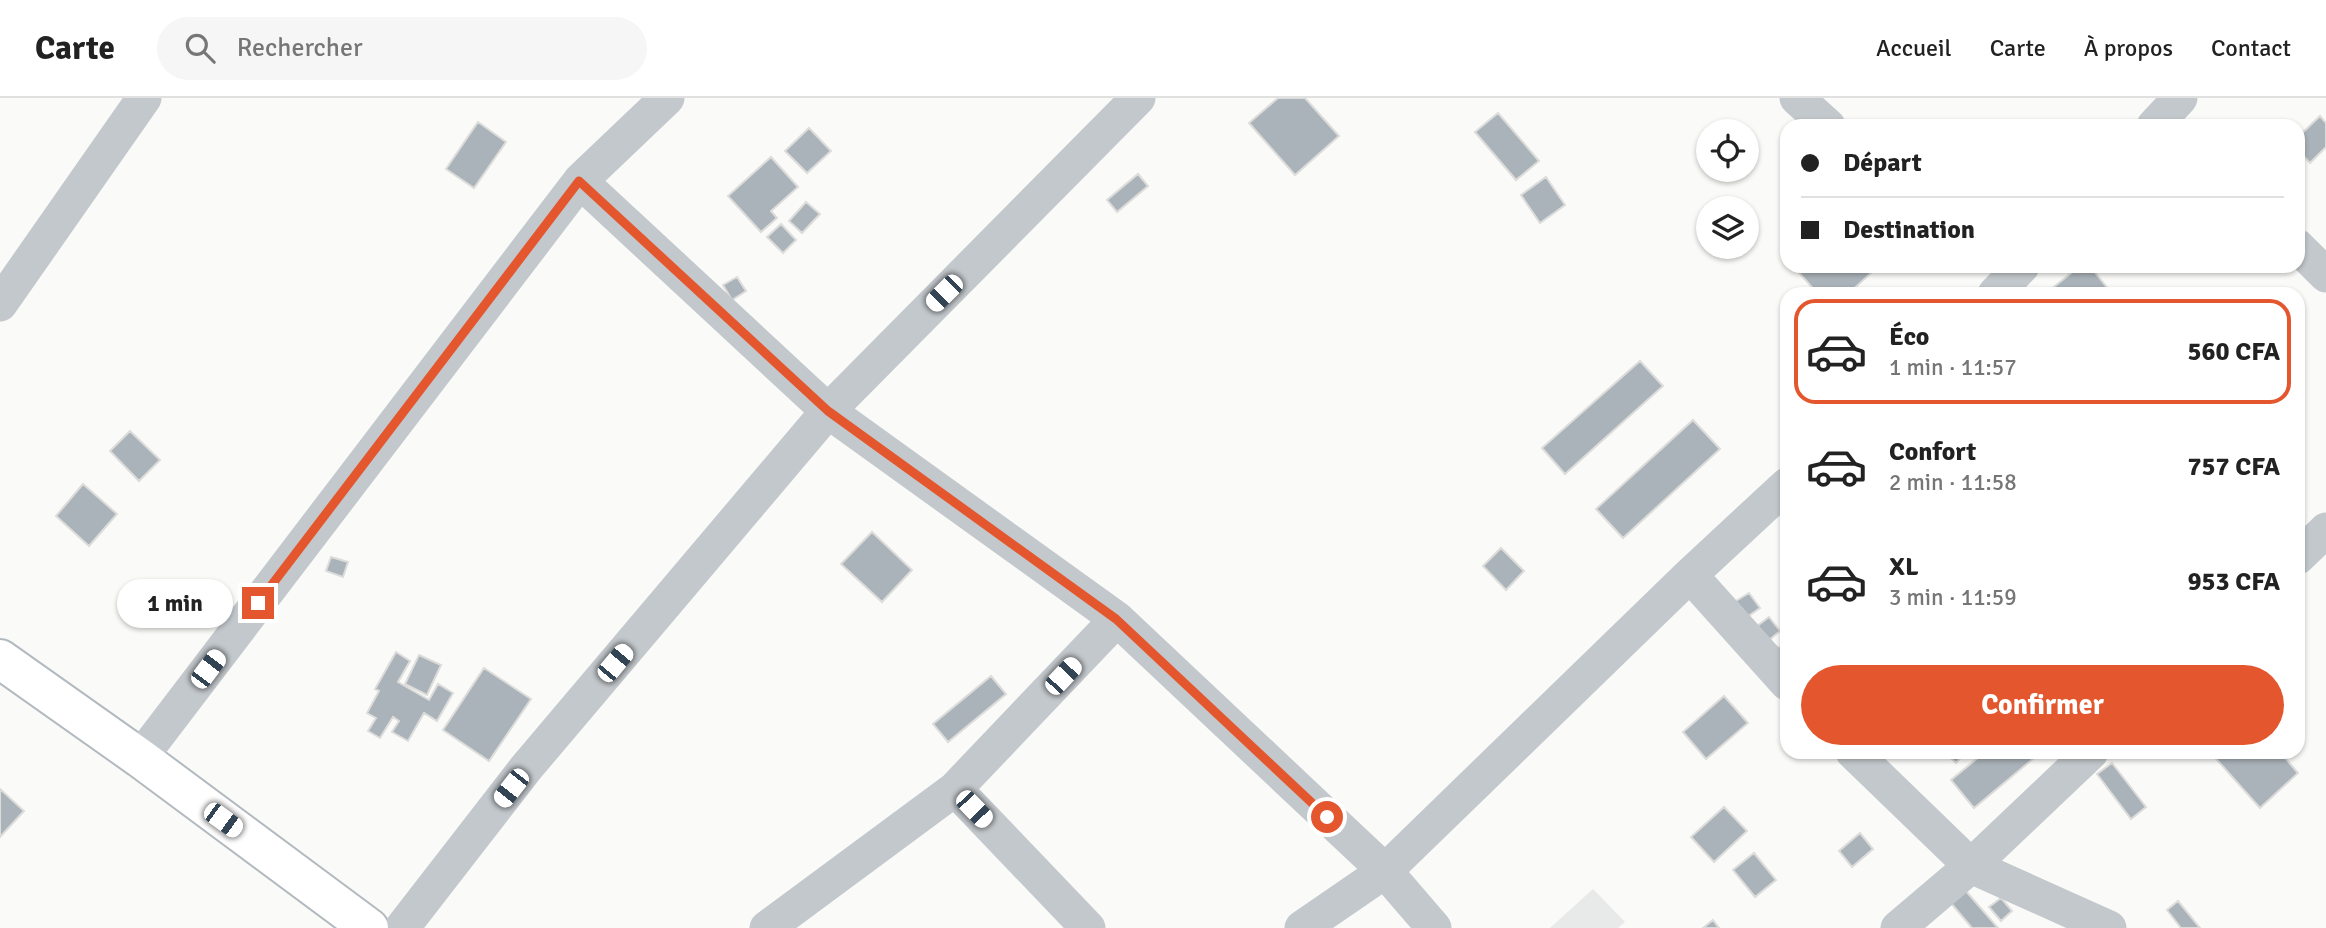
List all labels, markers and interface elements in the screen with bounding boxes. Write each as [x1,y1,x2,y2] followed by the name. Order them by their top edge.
[157,17,647,80] search box
[35,28,115,69] text: Carte
[181,29,219,67] icon: search
[237,32,363,64] text: Rechercher
[1876,33,1952,63] text: Accueil
[1990,33,2046,63] text: Carte
[2084,33,2173,63] text: À propos
[2211,33,2291,63] text: Contact
[1696,119,1759,259] map controls
[1696,119,1759,182] button: locate
[1843,147,1922,179] text: Départ
[1696,196,1759,259] button: layers
[1843,214,1975,246] text: Destination
[922,271,967,315] car
[1805,320,1868,383] icon: car
[1889,321,1929,353] text: Éco
[2188,336,2280,368] text: 560 CFA
[1889,353,2017,382] text: 1 min · 11:57
[1805,435,1868,498] icon: car
[1889,436,1976,468] text: Confort
[2188,451,2280,483] text: 757 CFA
[1889,468,2017,497] text: 2 min · 11:58
[1805,550,1868,613] icon: car
[1889,551,1919,583] text: XL
[2188,566,2280,598] text: 953 CFA
[118,578,233,628] callout: 1 min
[1889,583,2017,612] text: 3 min · 11:59
[242,587,274,619] route end
[147,589,203,618] text: 1 min
[594,640,637,686] car
[187,646,230,692] car
[1041,653,1086,699] car
[1801,665,2284,745] button: Confirmer
[490,765,533,811] car
[952,787,997,831] car
[200,799,247,841] car
[1311,801,1343,833] route start

